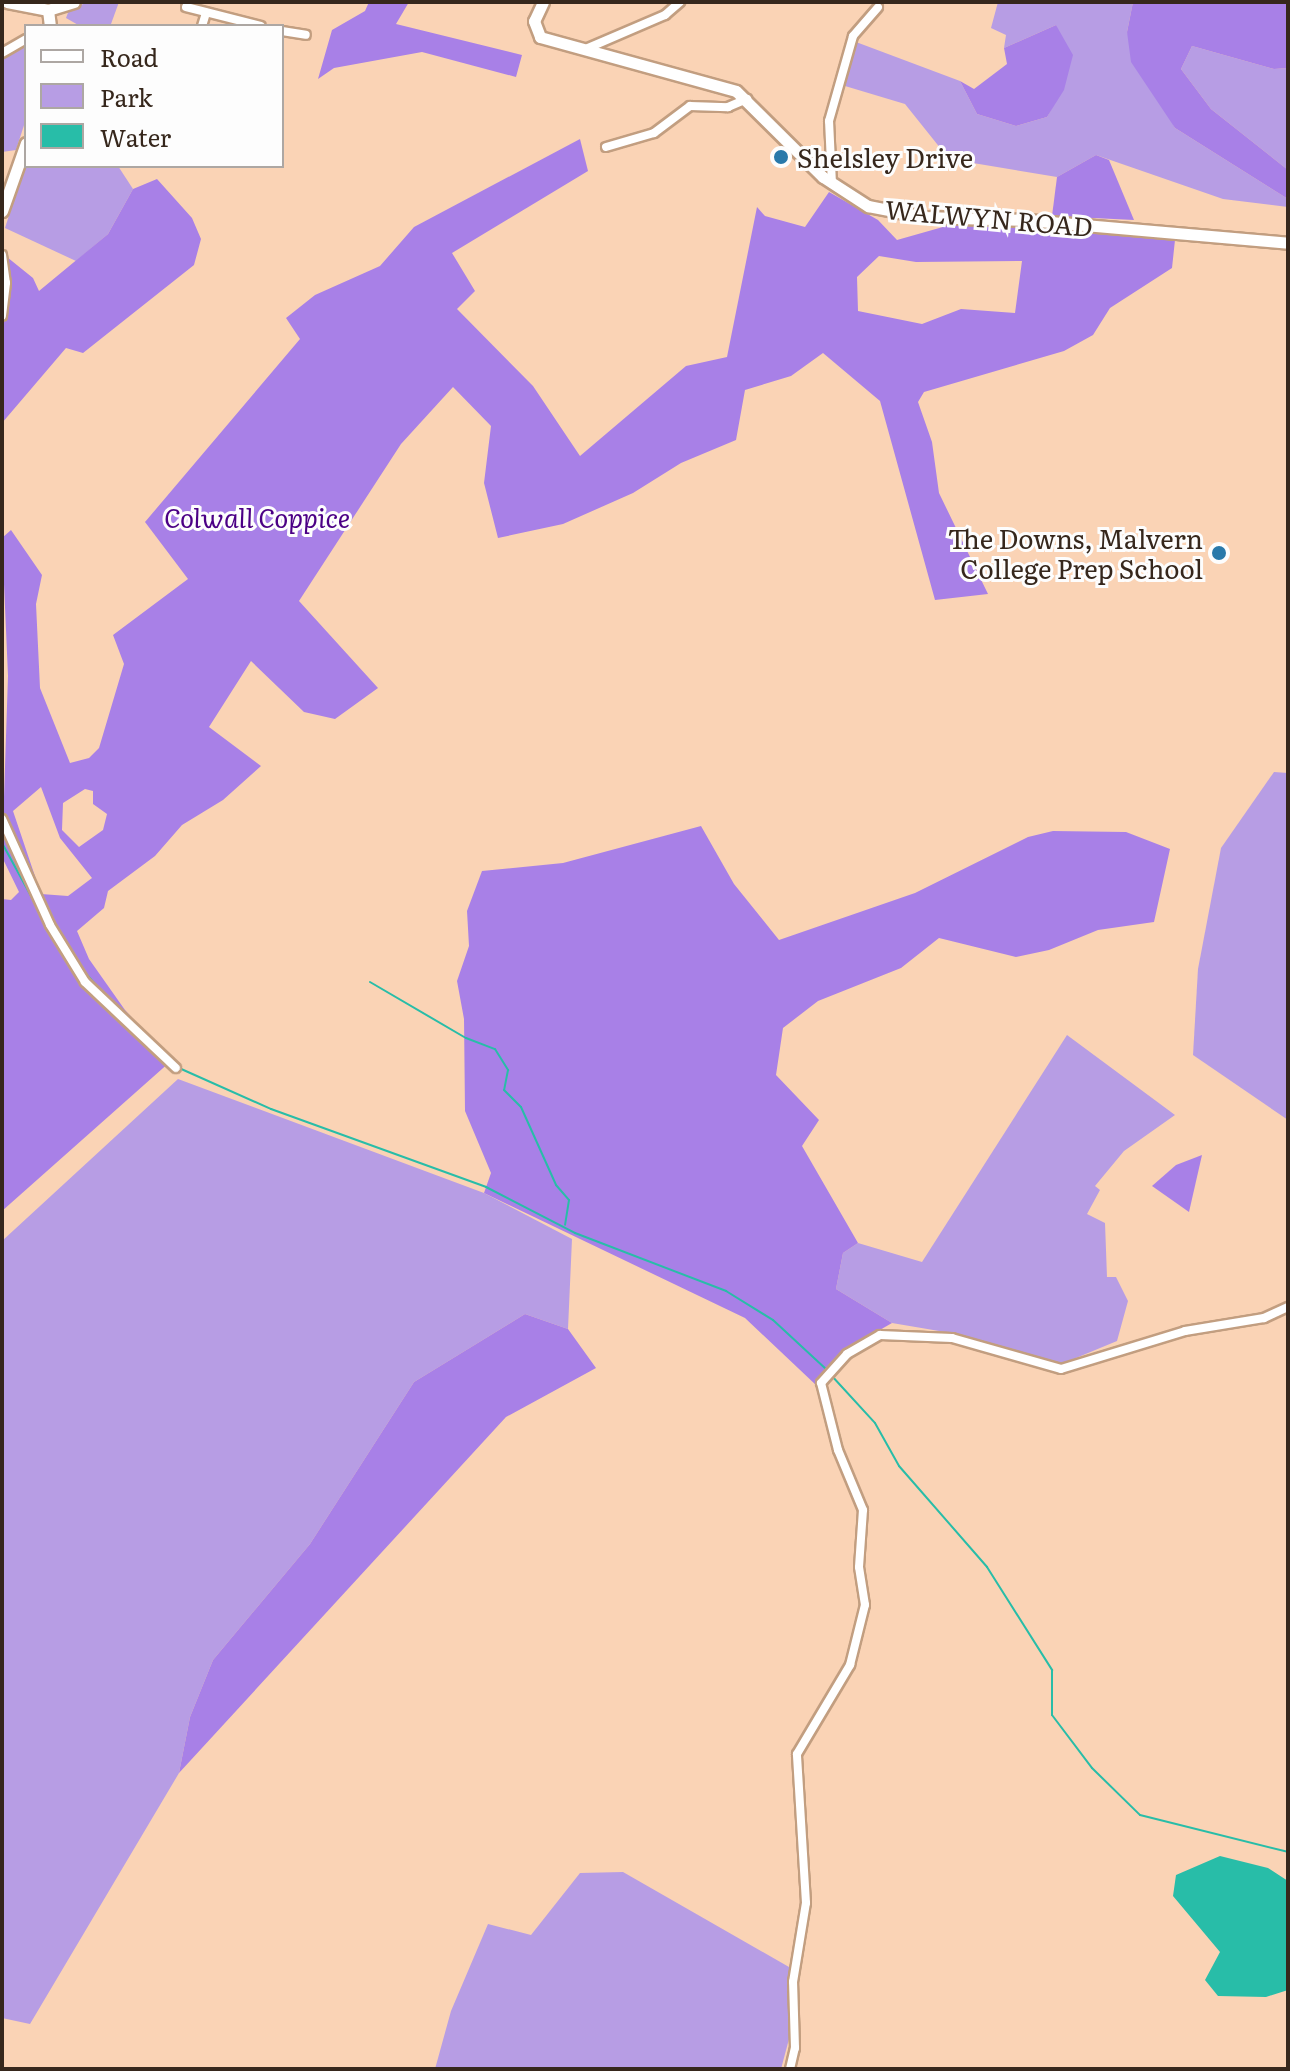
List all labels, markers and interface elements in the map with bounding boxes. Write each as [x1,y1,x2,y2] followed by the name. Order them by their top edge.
[24,24,284,168] legend
[100,39,158,74] text: Road
[100,79,153,114] text: Park
[100,119,171,154] text: Water
[797,141,973,173] place label: Shelsley Drive
[772,148,790,166] marker: Shelsley Drive
[884,192,1094,242] street label: WALWYN ROAD
[164,501,350,533] park label: Colwall Coppice
[948,522,1203,584] place label: The Downs, Malvern College Prep School
[1210,544,1228,562] marker: The Downs, Malvern College Prep School

